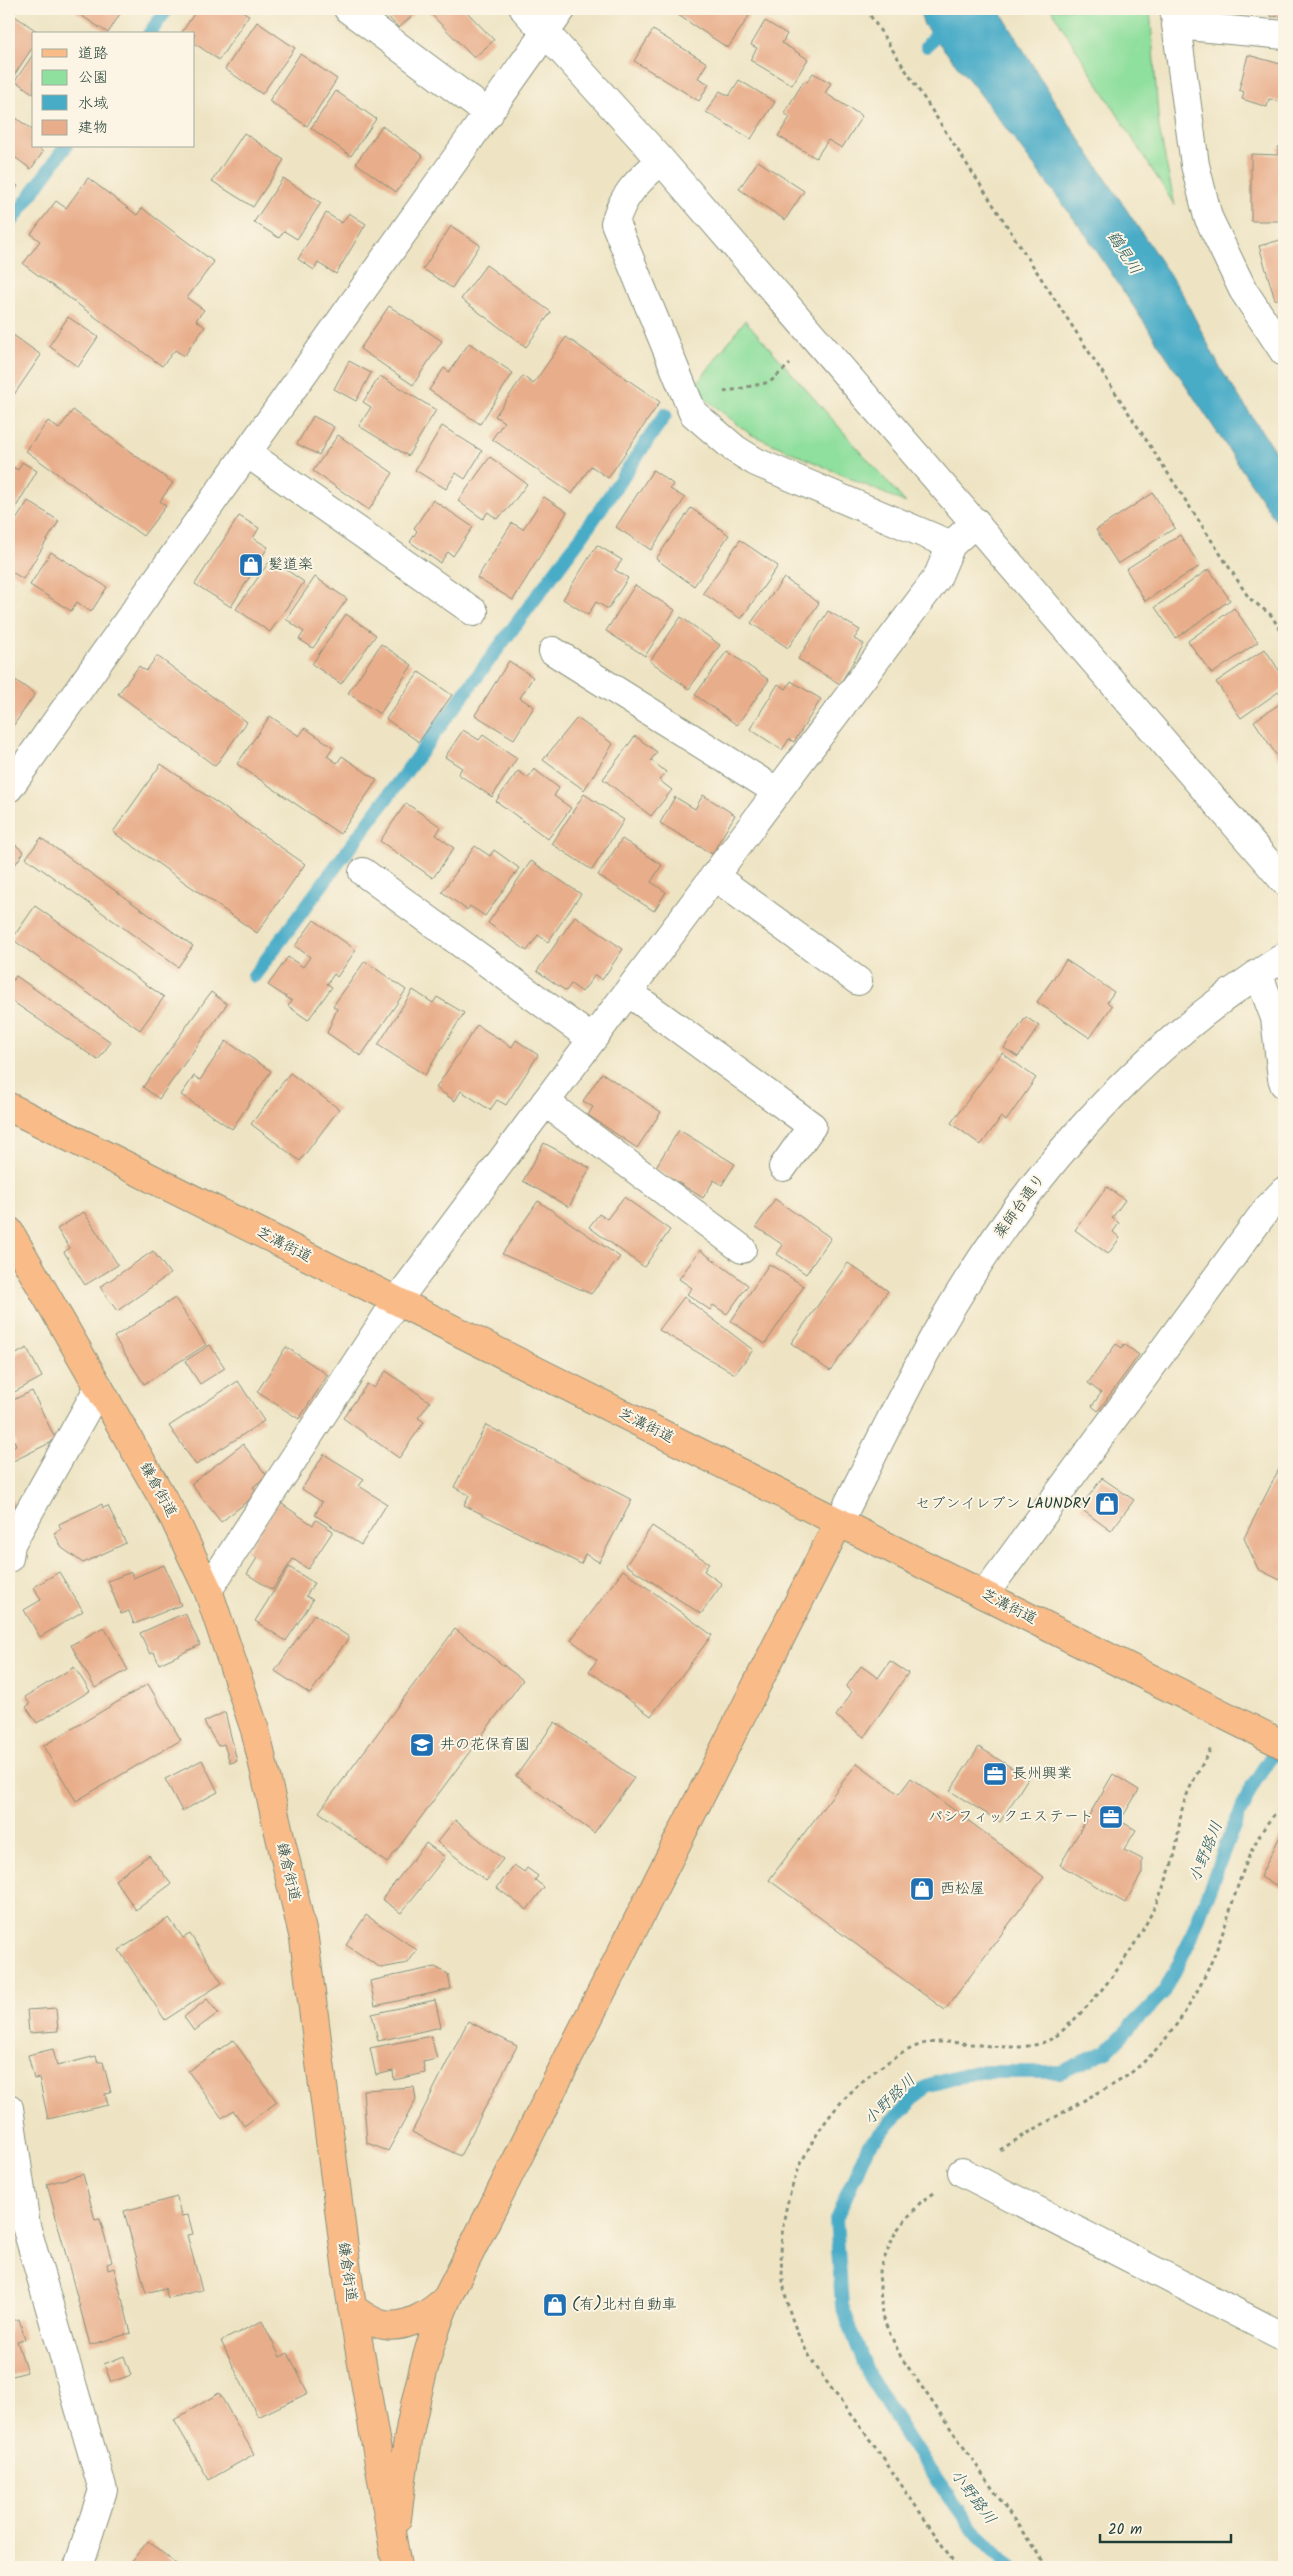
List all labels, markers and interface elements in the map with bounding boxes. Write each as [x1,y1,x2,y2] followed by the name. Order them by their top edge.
[32,32,195,148] legend
[78,42,108,66] text: 道路
[78,66,108,90] text: 公園
[78,92,108,116] text: 水域
[78,116,108,140] text: 建物
[1100,226,1148,280] water label: 鶴見川
[238,552,264,578] shop icon: 髪道楽
[268,553,313,577] place label: 髪道楽
[988,1169,1052,1243] street label: 薬師台通り
[252,1221,316,1269] street label: 芝溝街道
[614,1402,678,1450] street label: 芝溝街道
[133,1458,183,1522] street label: 鎌倉街道
[1094,1491,1120,1517] shop icon: セブンイレブン LAUNDRY
[915,1492,1091,1516] place label: セブンイレブン LAUNDRY
[977,1583,1041,1631] street label: 芝溝街道
[409,1732,435,1758] school or university icon: 井の花保育園
[440,1733,530,1757] place label: 井の花保育園
[982,1761,1008,1787] office icon: 長州興業
[1012,1762,1072,1786] place label: 長州興業
[1098,1804,1124,1830] office icon: パシフィックエステート
[928,1805,1094,1829] place label: パシフィックエステート
[1182,1818,1230,1886] water label: 小野路川
[270,1840,306,1904] street label: 鎌倉街道
[909,1876,935,1902] shop icon: 西松屋
[940,1877,985,1901] place label: 西松屋
[858,2069,922,2131] water label: 小野路川
[331,2241,363,2303] street label: 鎌倉街道
[542,2292,568,2318] shop icon: (有)北村自動車
[572,2293,677,2317] place label: (有)北村自動車
[944,2464,1002,2530] water label: 小野路川
[1100,2511,1232,2543] scale bar
[1108,2518,1142,2542] text: 20 m

